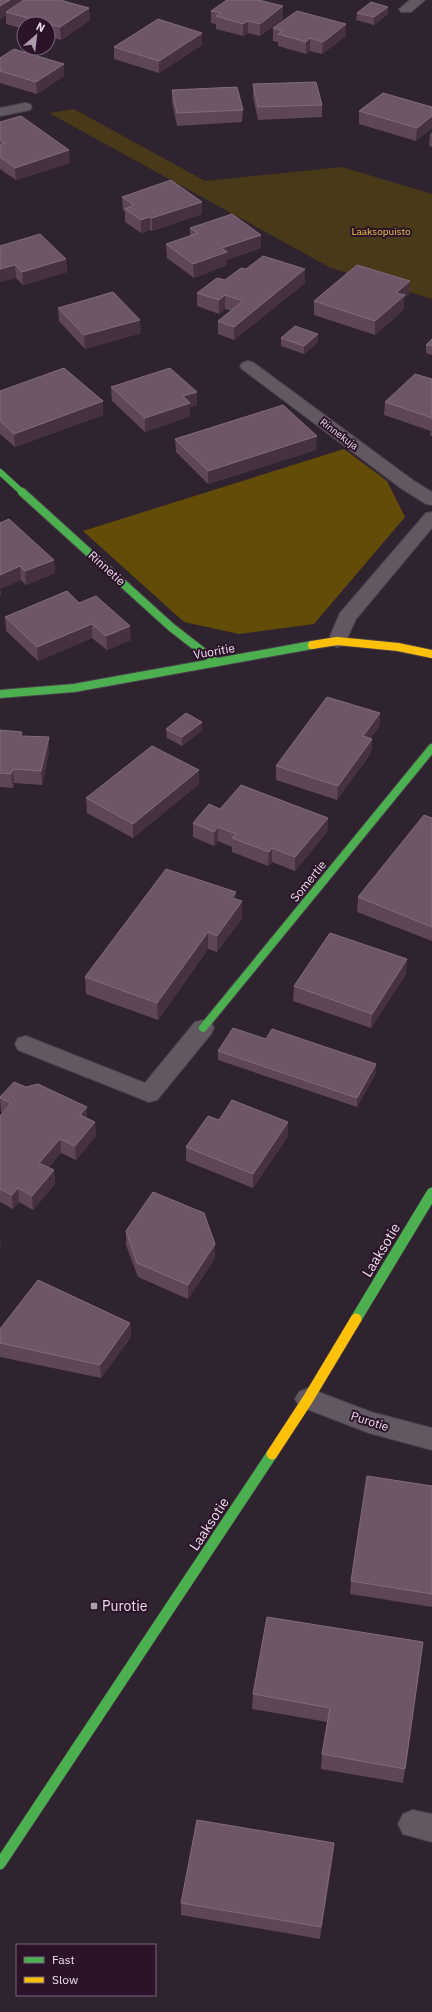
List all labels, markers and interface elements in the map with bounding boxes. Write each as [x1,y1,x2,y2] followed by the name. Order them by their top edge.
[16,16,56,56] north arrow
[34,19,48,35] text: N
[351,225,411,238] park label: Laaksopuisto
[317,415,361,453] street label: Rinnekuja
[85,547,129,589] street label: Rinnetie
[192,640,236,662] street label: Vuoritie
[287,857,330,905] street label: Somertie
[358,1219,404,1280] street label: Laaksotie
[349,1408,391,1434] street label: Purotie
[185,1494,233,1554] street label: Laaksotie
[102,1597,148,1615] place label: Purotie
[89,1601,99,1611] marker: Purotie
[16,1944,156,1996] legend
[52,1952,75,1967] text: Fast
[52,1972,78,1987] text: Slow

